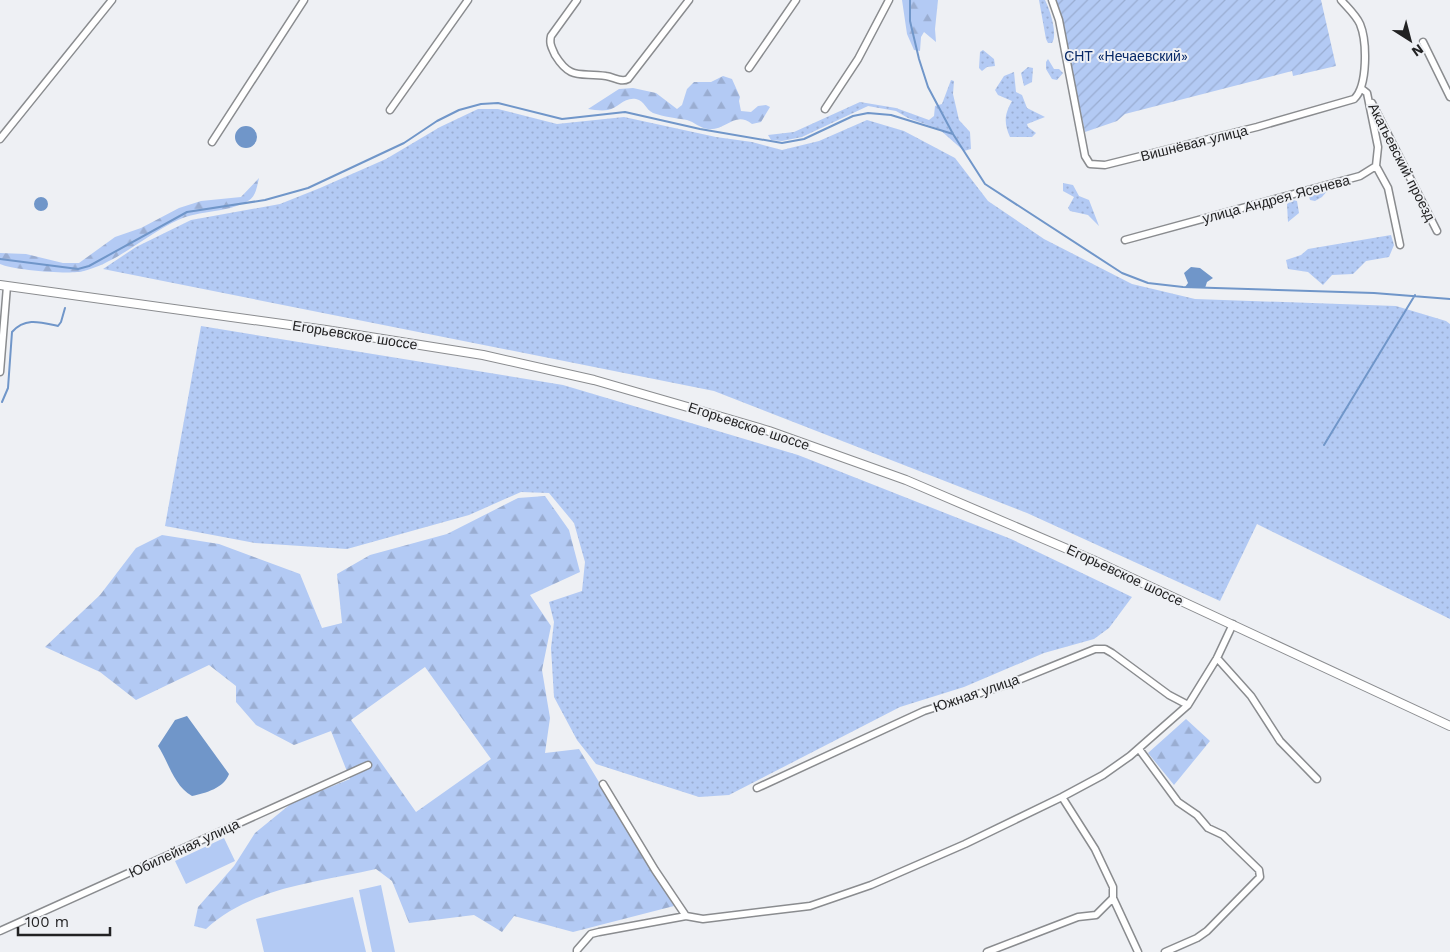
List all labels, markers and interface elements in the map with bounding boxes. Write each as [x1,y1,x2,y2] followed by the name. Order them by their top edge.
[1385,15,1435,65] north arrow
[1409,41,1427,60] text: N
[1064,48,1188,64] park label: СНТ «Нечаевский»
[1365,100,1439,224] street label: Акатьевский проезд
[1139,122,1249,164] street label: Вишнёвая улица
[1201,172,1352,226] street label: улица Андрея Ясенева
[291,317,419,353] street label: Егорьевское шоссе
[686,399,812,453] street label: Егорьевское шоссе
[1064,541,1186,609] street label: Егорьевское шоссе
[931,671,1021,715] street label: Южная улица
[126,815,242,881] street label: Юбилейная улица
[18,904,110,936] scale bar
[25,913,69,931] text: 100 m

